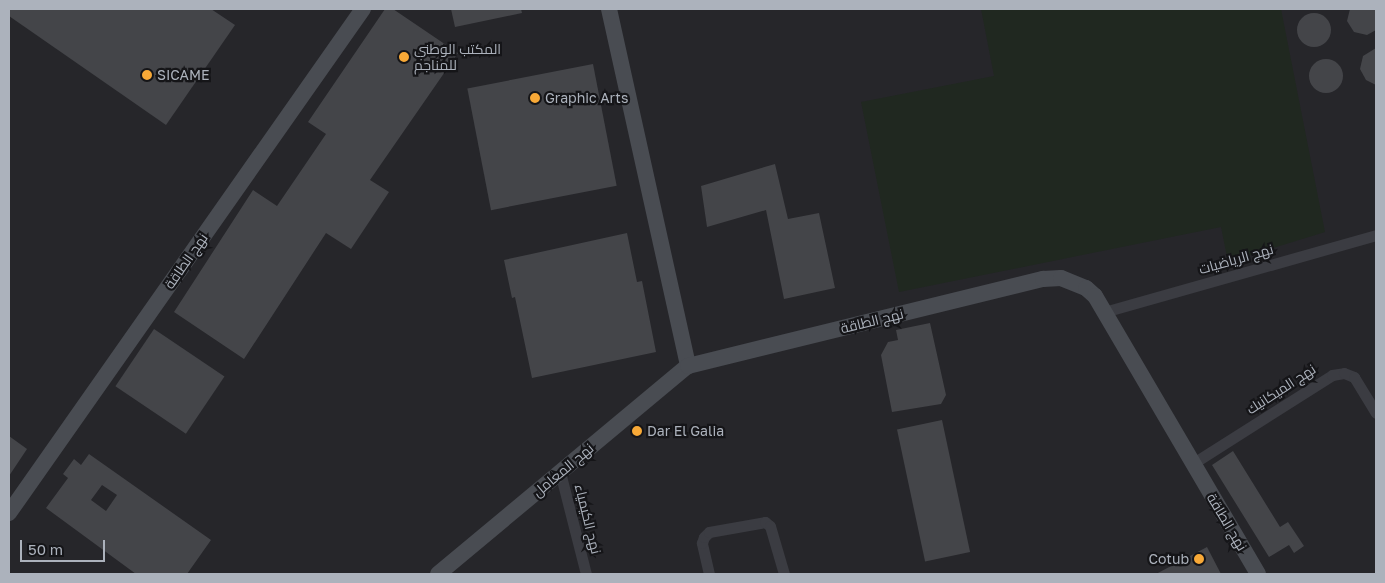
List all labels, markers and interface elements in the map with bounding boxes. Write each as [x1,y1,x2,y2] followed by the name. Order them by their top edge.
[414,41,501,74] place label: المكتب الوطني للمناجم
[398,51,410,63] marker: المكتب الوطني للمناجم
[157,67,210,83] place label: SICAME
[141,69,153,81] marker: SICAME
[545,90,628,106] place label: Graphic Arts
[529,92,541,104] marker: Graphic Arts
[161,230,211,292] street label: نهج الطاقة
[1197,240,1275,278] street label: نهج الرياضيات
[839,305,905,337] street label: نهج الطاقة
[1243,360,1319,418] street label: نهج الميكانيك
[647,423,724,439] place label: Dar El Galia
[631,425,643,437] marker: Dar El Galia
[529,440,597,500] street label: نهج المعامل
[571,482,605,556] street label: نهج الكيمياء
[1203,490,1251,554] street label: نهج الطاقة
[22,530,108,562] scale bar
[28,540,63,558] text: 50 m
[1148,551,1189,567] place label: Cotub
[1193,553,1205,565] marker: Cotub

